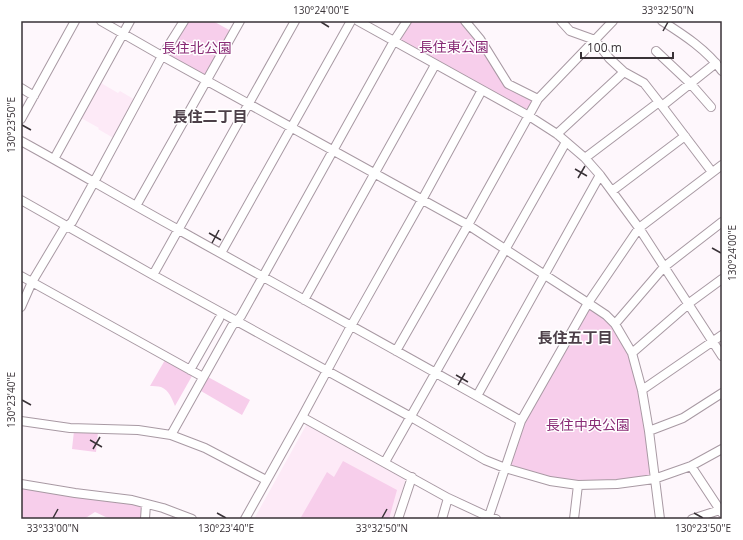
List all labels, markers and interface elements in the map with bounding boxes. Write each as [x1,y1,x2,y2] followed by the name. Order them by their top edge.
[293,3,349,17] text: 130°24'00"E
[642,3,694,17] text: 33°32'50"N
[581,34,673,60] scale bar
[419,37,489,56] park label: 長住東公園
[162,38,232,57] park label: 長住北公園
[587,39,622,56] text: 100 m
[4,97,18,153] text: 130°23'50"E
[172,106,248,126] district label: 長住二丁目
[725,225,739,281] text: 130°24'00"E
[537,327,613,347] district label: 長住五丁目
[4,372,18,428] text: 130°23'40"E
[546,415,630,434] park label: 長住中央公園
[27,521,79,535] text: 33°33'00"N
[198,521,254,535] text: 130°23'40"E
[356,521,408,535] text: 33°32'50"N
[675,521,731,535] text: 130°23'50"E

